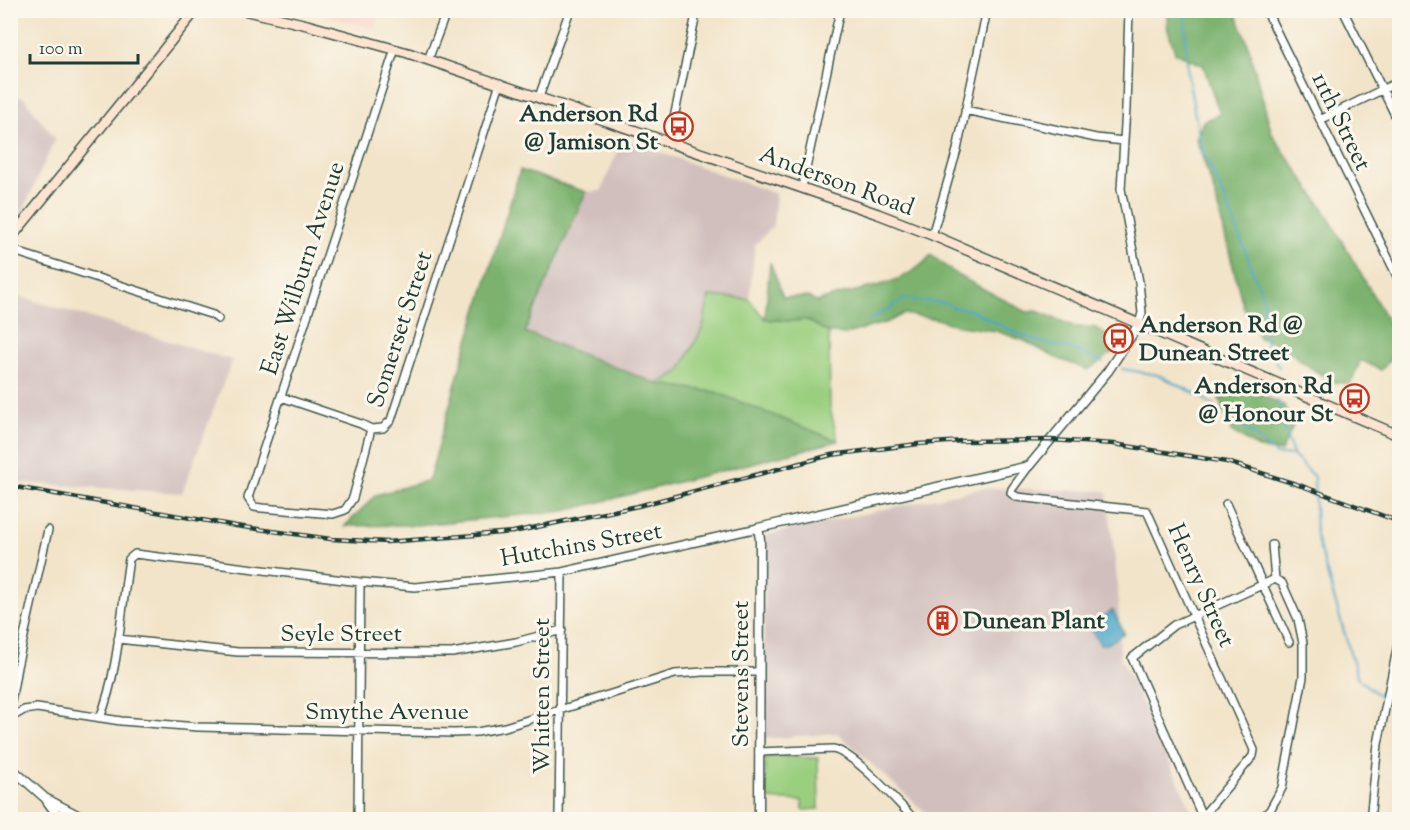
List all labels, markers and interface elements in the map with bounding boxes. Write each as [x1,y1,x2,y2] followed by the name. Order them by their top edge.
[30,27,138,65] scale bar
[39,37,83,63] text: 100 m
[1302,67,1379,177] street label: 11th Street
[519,98,659,160] place label: Anderson Rd @ Jamison St
[663,111,695,143] bus stop icon: Anderson Rd @ Jamison St
[754,138,919,226] street label: Anderson Road
[253,157,354,380] street label: East Wilburn Avenue
[360,247,442,412] street label: Somerset Street
[1139,309,1303,371] place label: Anderson Rd @ Dunean Street
[1102,322,1134,354] bus stop icon: Anderson Rd @ Dunean Street
[1194,370,1334,432] place label: Anderson Rd @ Honour St
[1338,383,1370,415] bus stop icon: Anderson Rd @ Honour St
[498,515,665,577] street label: Hutchins Street
[1158,519,1243,653] street label: Henry Street
[725,600,759,748] street label: Stevens Street
[926,604,958,636] building icon: Dunean Plant
[963,605,1106,639] place label: Dunean Plant
[280,618,402,652] street label: Seyle Street
[526,618,560,774] street label: Whitten Street
[305,696,469,730] street label: Smythe Avenue

